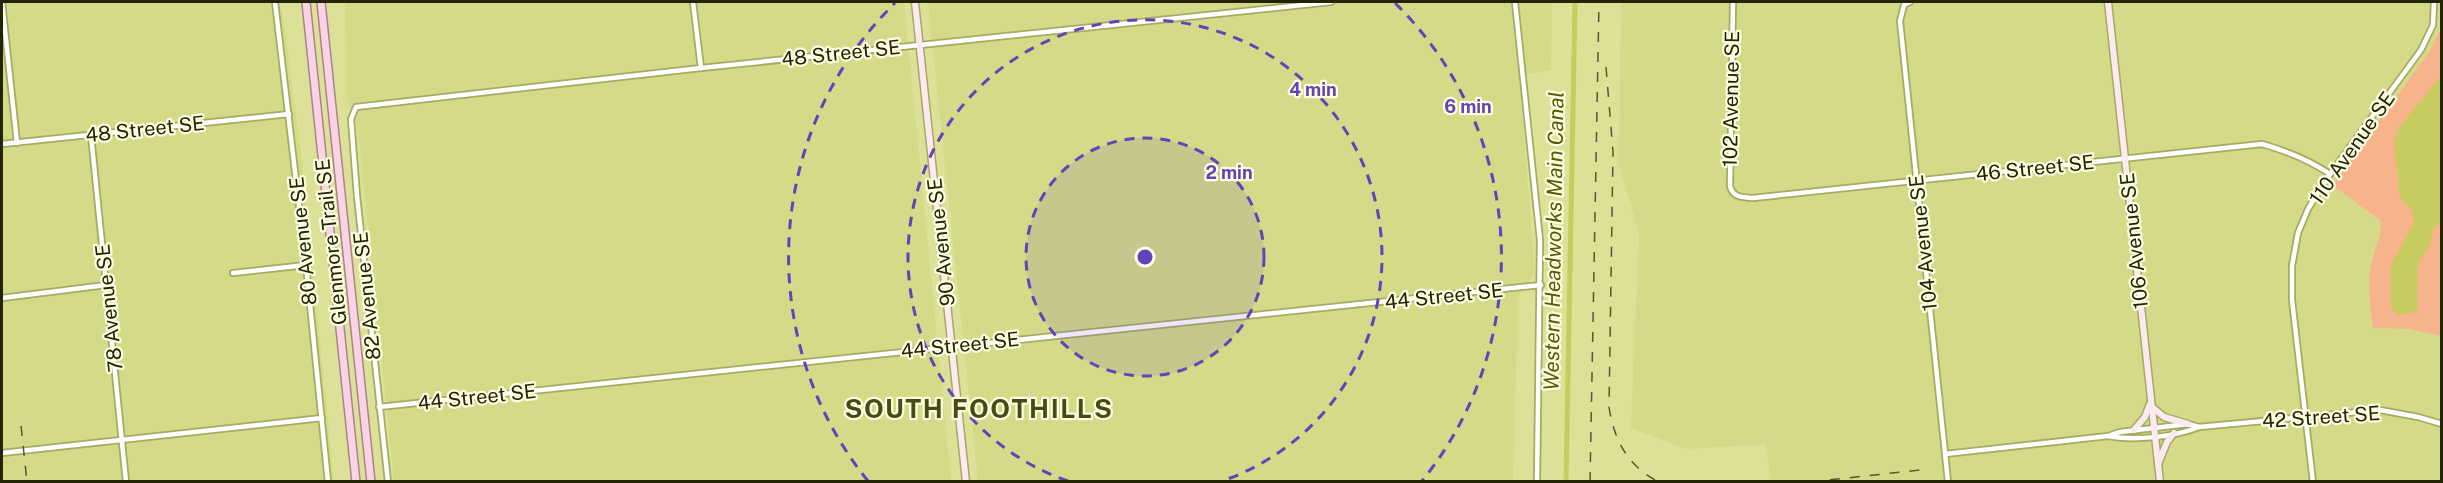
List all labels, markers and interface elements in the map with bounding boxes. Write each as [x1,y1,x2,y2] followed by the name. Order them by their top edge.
[1718,31,1744,167] street label: 102 Avenue SE
[780,35,902,71] street label: 48 Street SE
[1289,79,1337,100] text: 4 min
[2304,87,2400,209] street label: 110 Avenue SE
[1538,91,1569,391] water label: Western Headworks Main Canal
[1444,96,1492,117] text: 6 min
[84,111,206,147] street label: 48 Street SE
[1975,150,2095,186] street label: 46 Street SE
[310,158,352,326] street label: Glenmore Trail SE
[1205,162,1253,183] text: 2 min
[2115,172,2153,310] street label: 106 Avenue SE
[1904,174,1942,312] street label: 104 Avenue SE
[284,176,322,306] street label: 80 Avenue SE
[922,177,960,307] street label: 90 Avenue SE
[348,231,386,361] street label: 82 Avenue SE
[90,243,128,373] street label: 78 Avenue SE
[1135,247,1155,267] centre of rings
[1384,278,1504,314] street label: 44 Street SE
[900,327,1020,363] street label: 44 Street SE
[417,379,537,415] street label: 44 Street SE
[845,393,1113,424] district label: SOUTH FOOTHILLS
[2261,401,2381,433] street label: 42 Street SE

